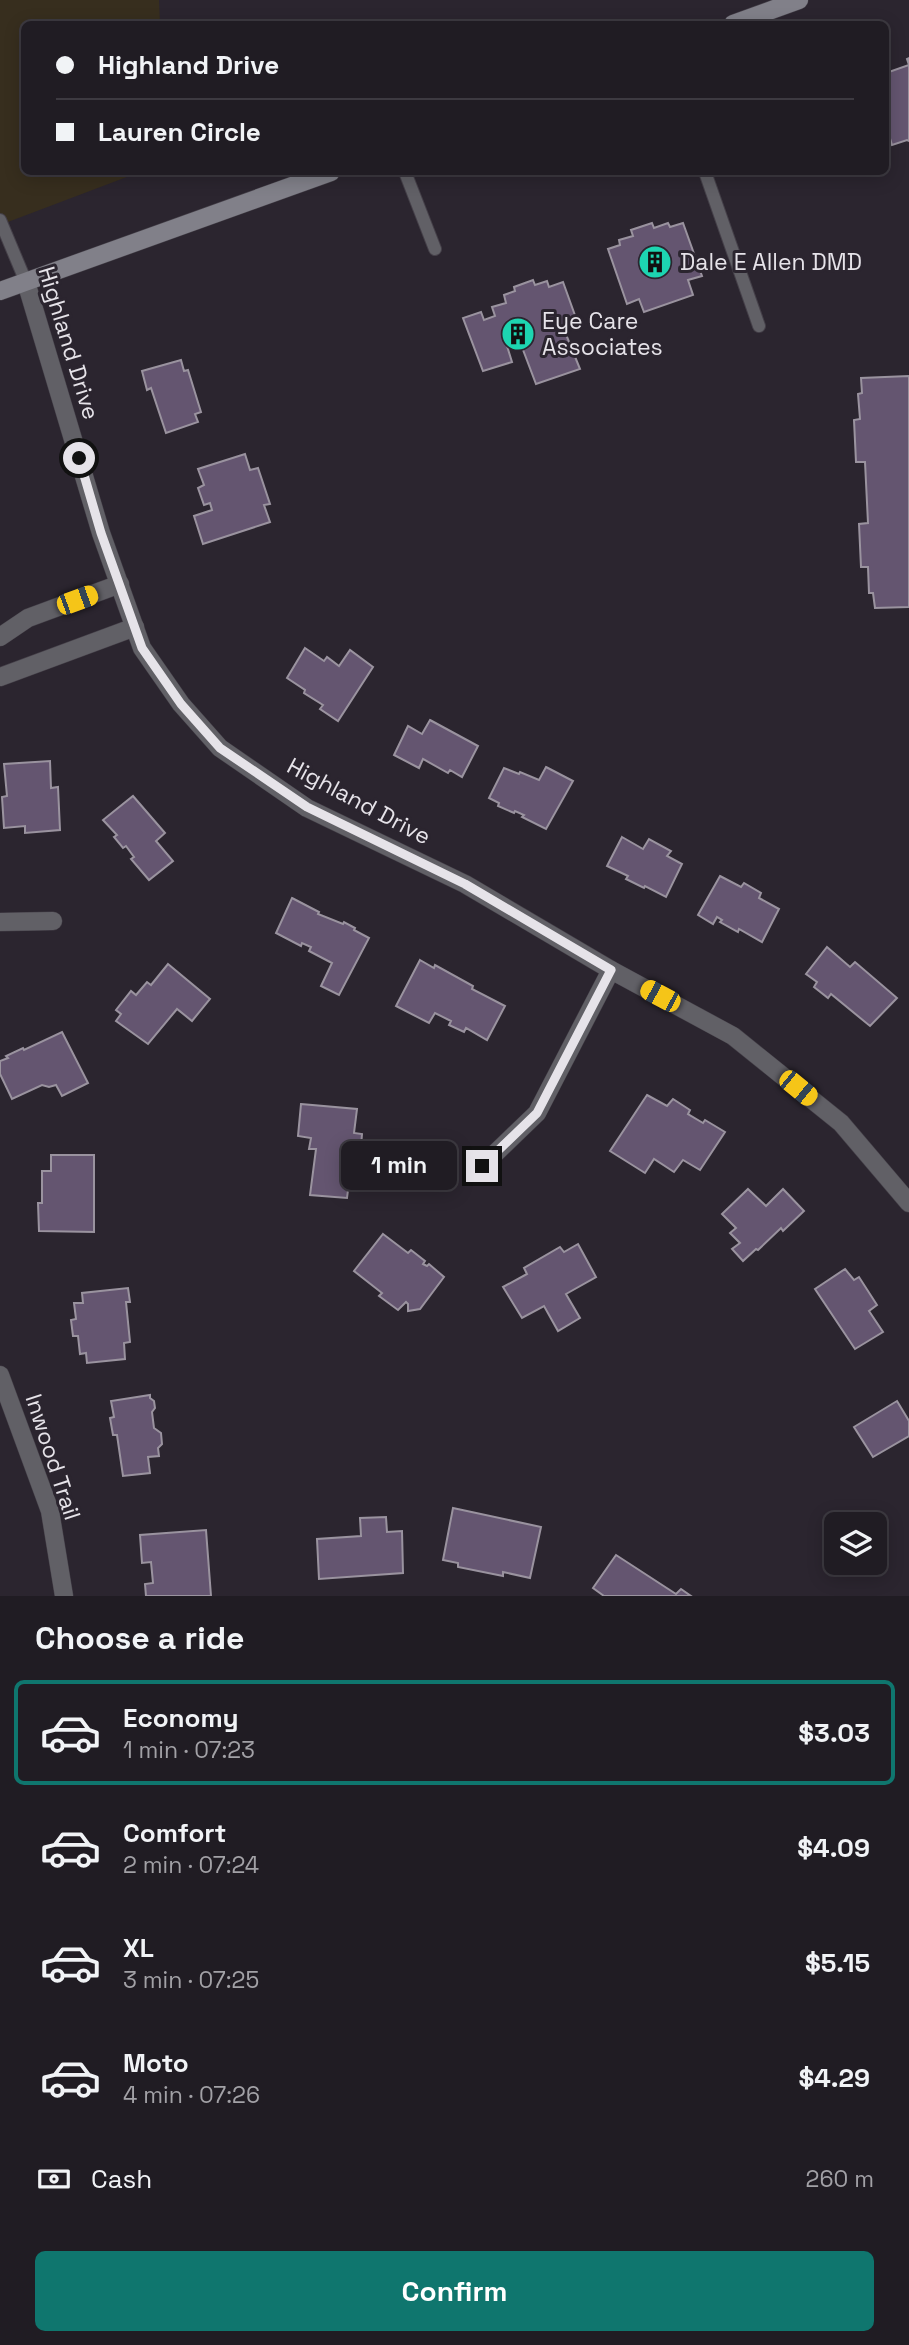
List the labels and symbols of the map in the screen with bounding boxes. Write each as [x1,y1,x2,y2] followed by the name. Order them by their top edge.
[636,243,674,281] building icon: Dale E Allen DMD
[680,247,862,277] place label: Dale E Allen DMD
[32,263,106,423] street label: Highland Drive
[542,306,663,362] place label: Eye Care Associates
[499,315,537,353] building icon: Eye Care Associates
[63,442,95,474] route start
[54,583,101,617] car
[282,751,436,851] street label: Highland Drive
[637,977,684,1015] car
[776,1067,821,1109] car
[342,1142,458,1190] callout: 1 min
[466,1150,498,1182] route end
[19,1390,87,1524] street label: Inwood Trail

